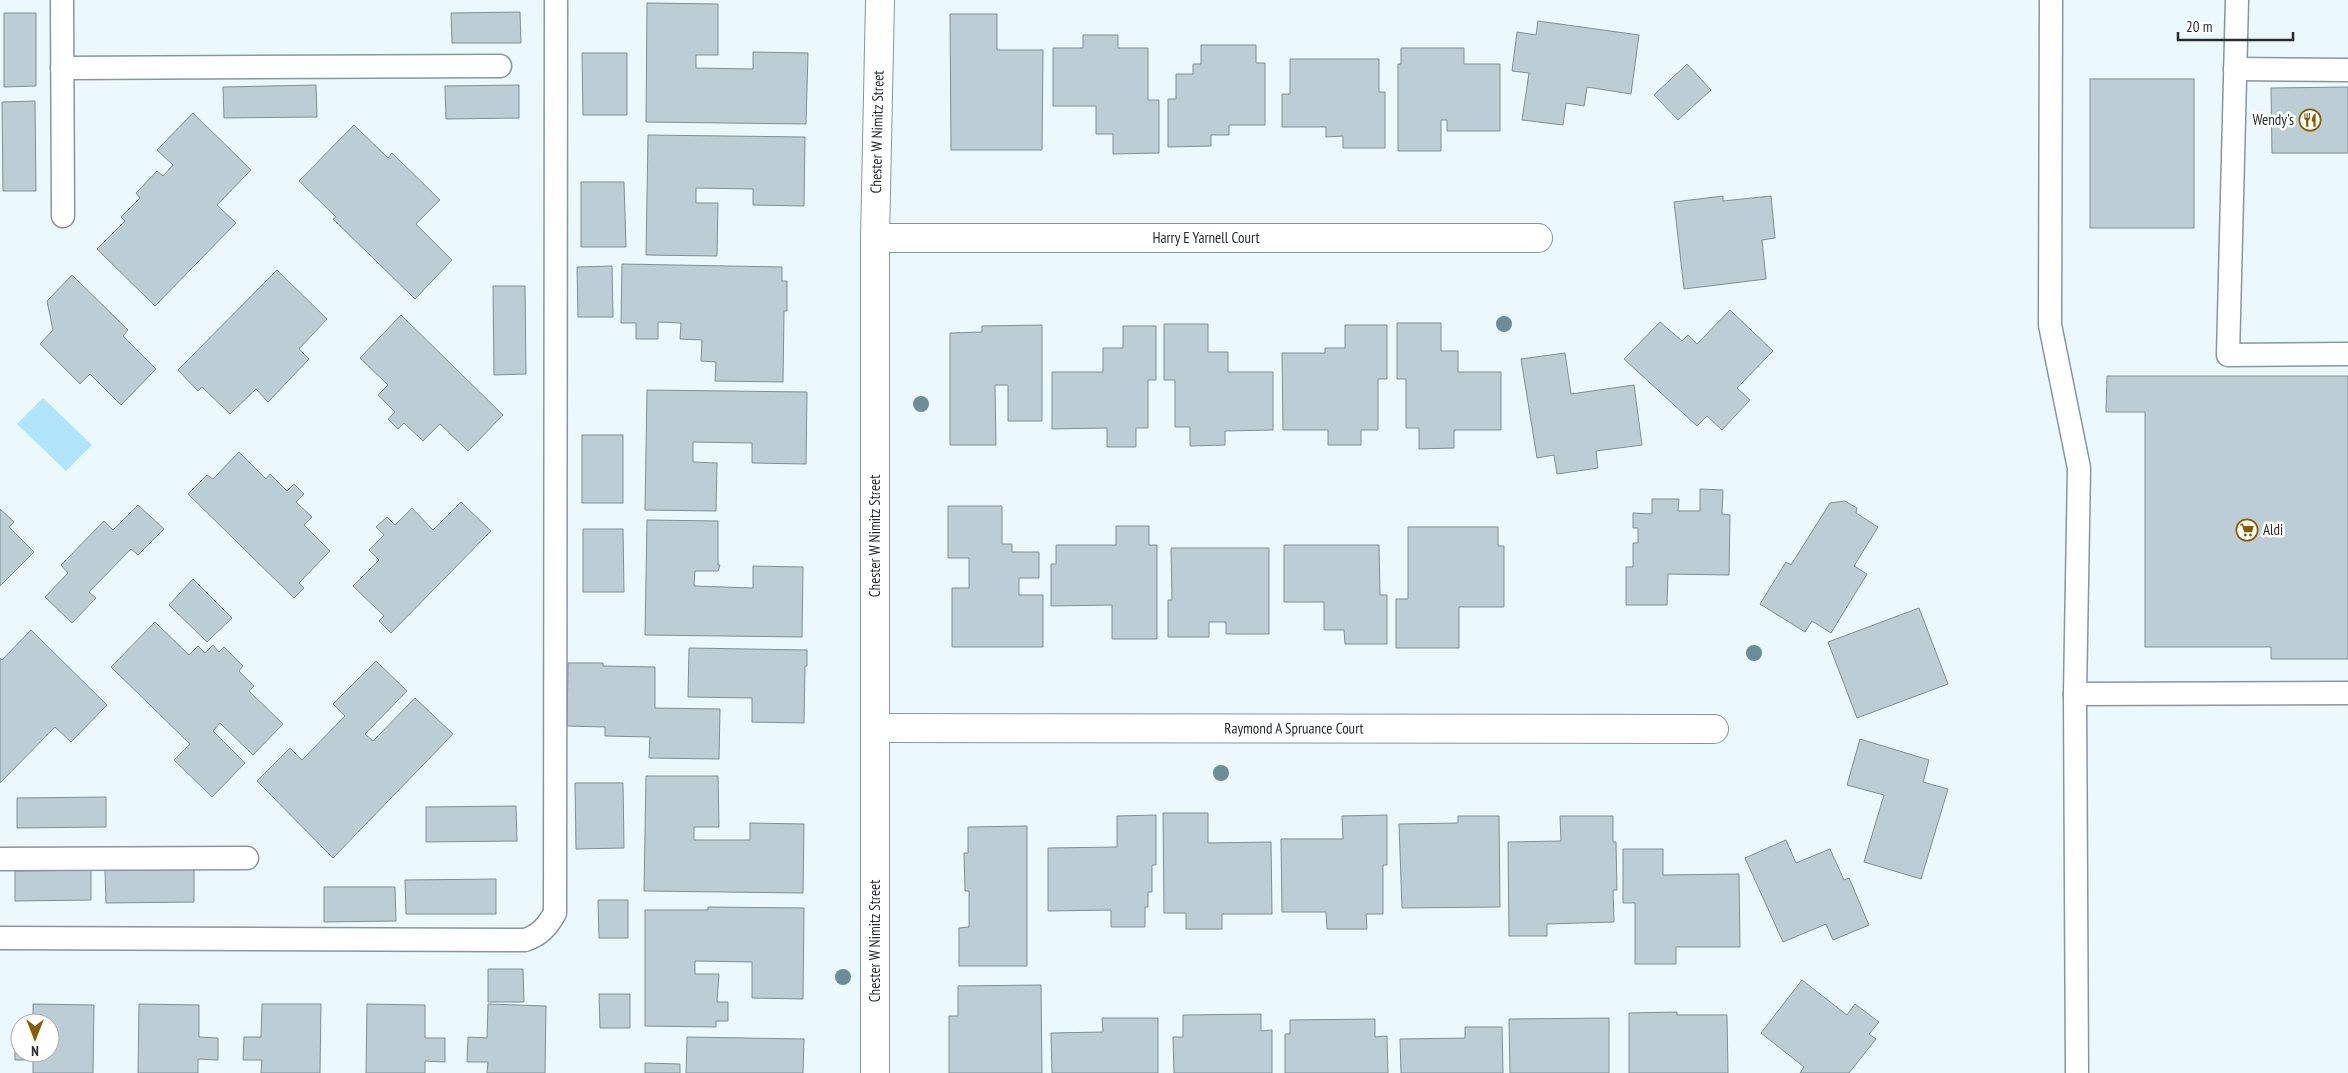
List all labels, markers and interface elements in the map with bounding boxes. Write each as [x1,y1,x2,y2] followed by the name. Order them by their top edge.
[2178,10,2293,42] scale bar
[2186,17,2212,36] text: 20 m
[866,70,888,194] street label: Chester W Nimitz Street
[2298,108,2322,132] restaurant icon: Wendy's
[2253,110,2294,129] place label: Wendy's
[1152,228,1260,247] street label: Harry E Yarnell Court
[865,475,884,597] street label: Chester W Nimitz Street
[2235,518,2259,542] supermarket icon: Aldi
[2263,520,2283,539] place label: Aldi
[1224,718,1364,738] street label: Raymond A Spruance Court
[865,880,884,1002] street label: Chester W Nimitz Street
[10,1013,60,1063] north arrow
[31,1042,39,1060] text: N

